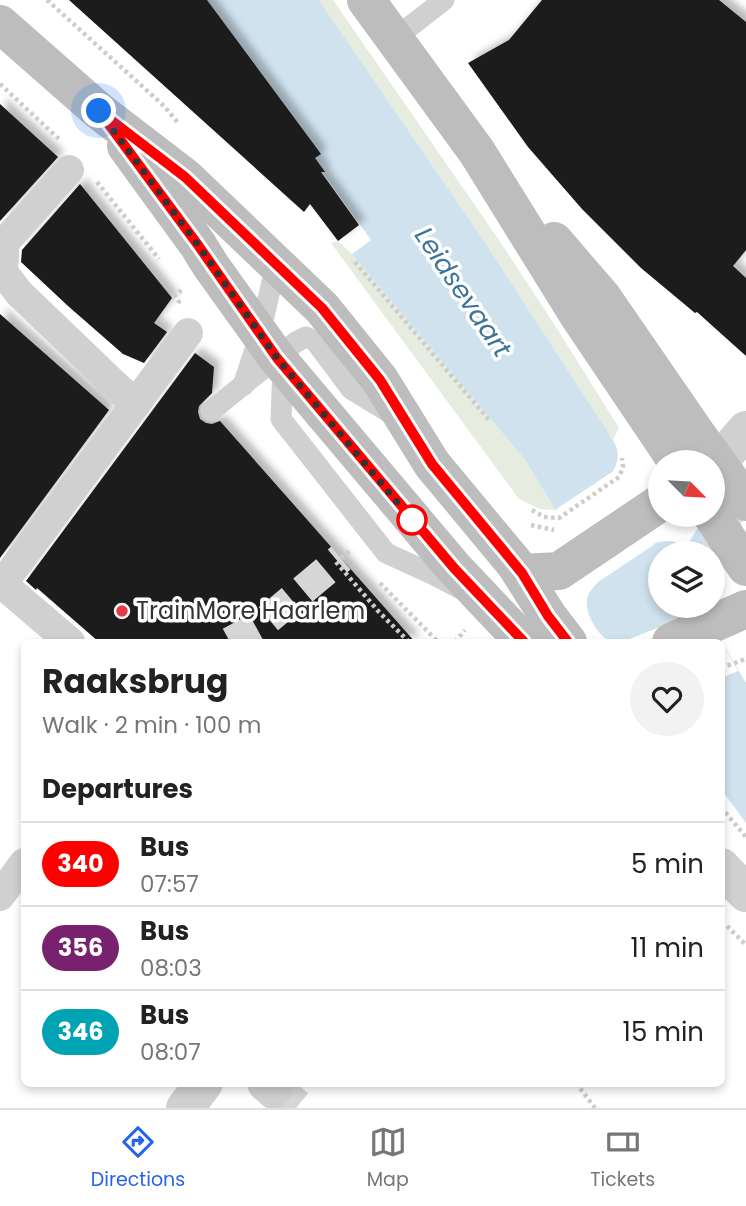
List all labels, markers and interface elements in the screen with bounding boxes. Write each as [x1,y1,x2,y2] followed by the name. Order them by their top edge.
[81,93,116,128] your location
[406,220,520,365] water label: Leidsevaart
[648,450,724,527] north arrow
[648,450,725,618] map controls
[397,505,427,535] unlabelled marker
[648,541,725,618] button: layers
[136,594,365,627] place label: TrainMore Haarlem
[114,603,130,619] marker: TrainMore Haarlem
[42,658,228,705] text: Raaksbrug
[630,662,704,736] button: heart
[42,709,261,741] text: Walk · 2 min · 100 m
[42,771,193,807] text: Departures
[140,829,189,865] text: Bus
[631,846,704,882] text: 5 min
[57,847,104,880] text: 340
[140,868,199,900] text: 07:57
[140,913,189,949] text: Bus
[631,930,704,966] text: 11 min
[58,931,103,964] text: 356
[140,952,202,984] text: 08:03
[140,997,189,1033] text: Bus
[623,1014,704,1050] text: 15 min
[57,1015,104,1048] text: 346
[140,1036,201,1068] text: 08:07
[91,1123,185,1194] tab: Directions
[367,1123,409,1194] tab: Map
[590,1123,655,1194] tab: Tickets

